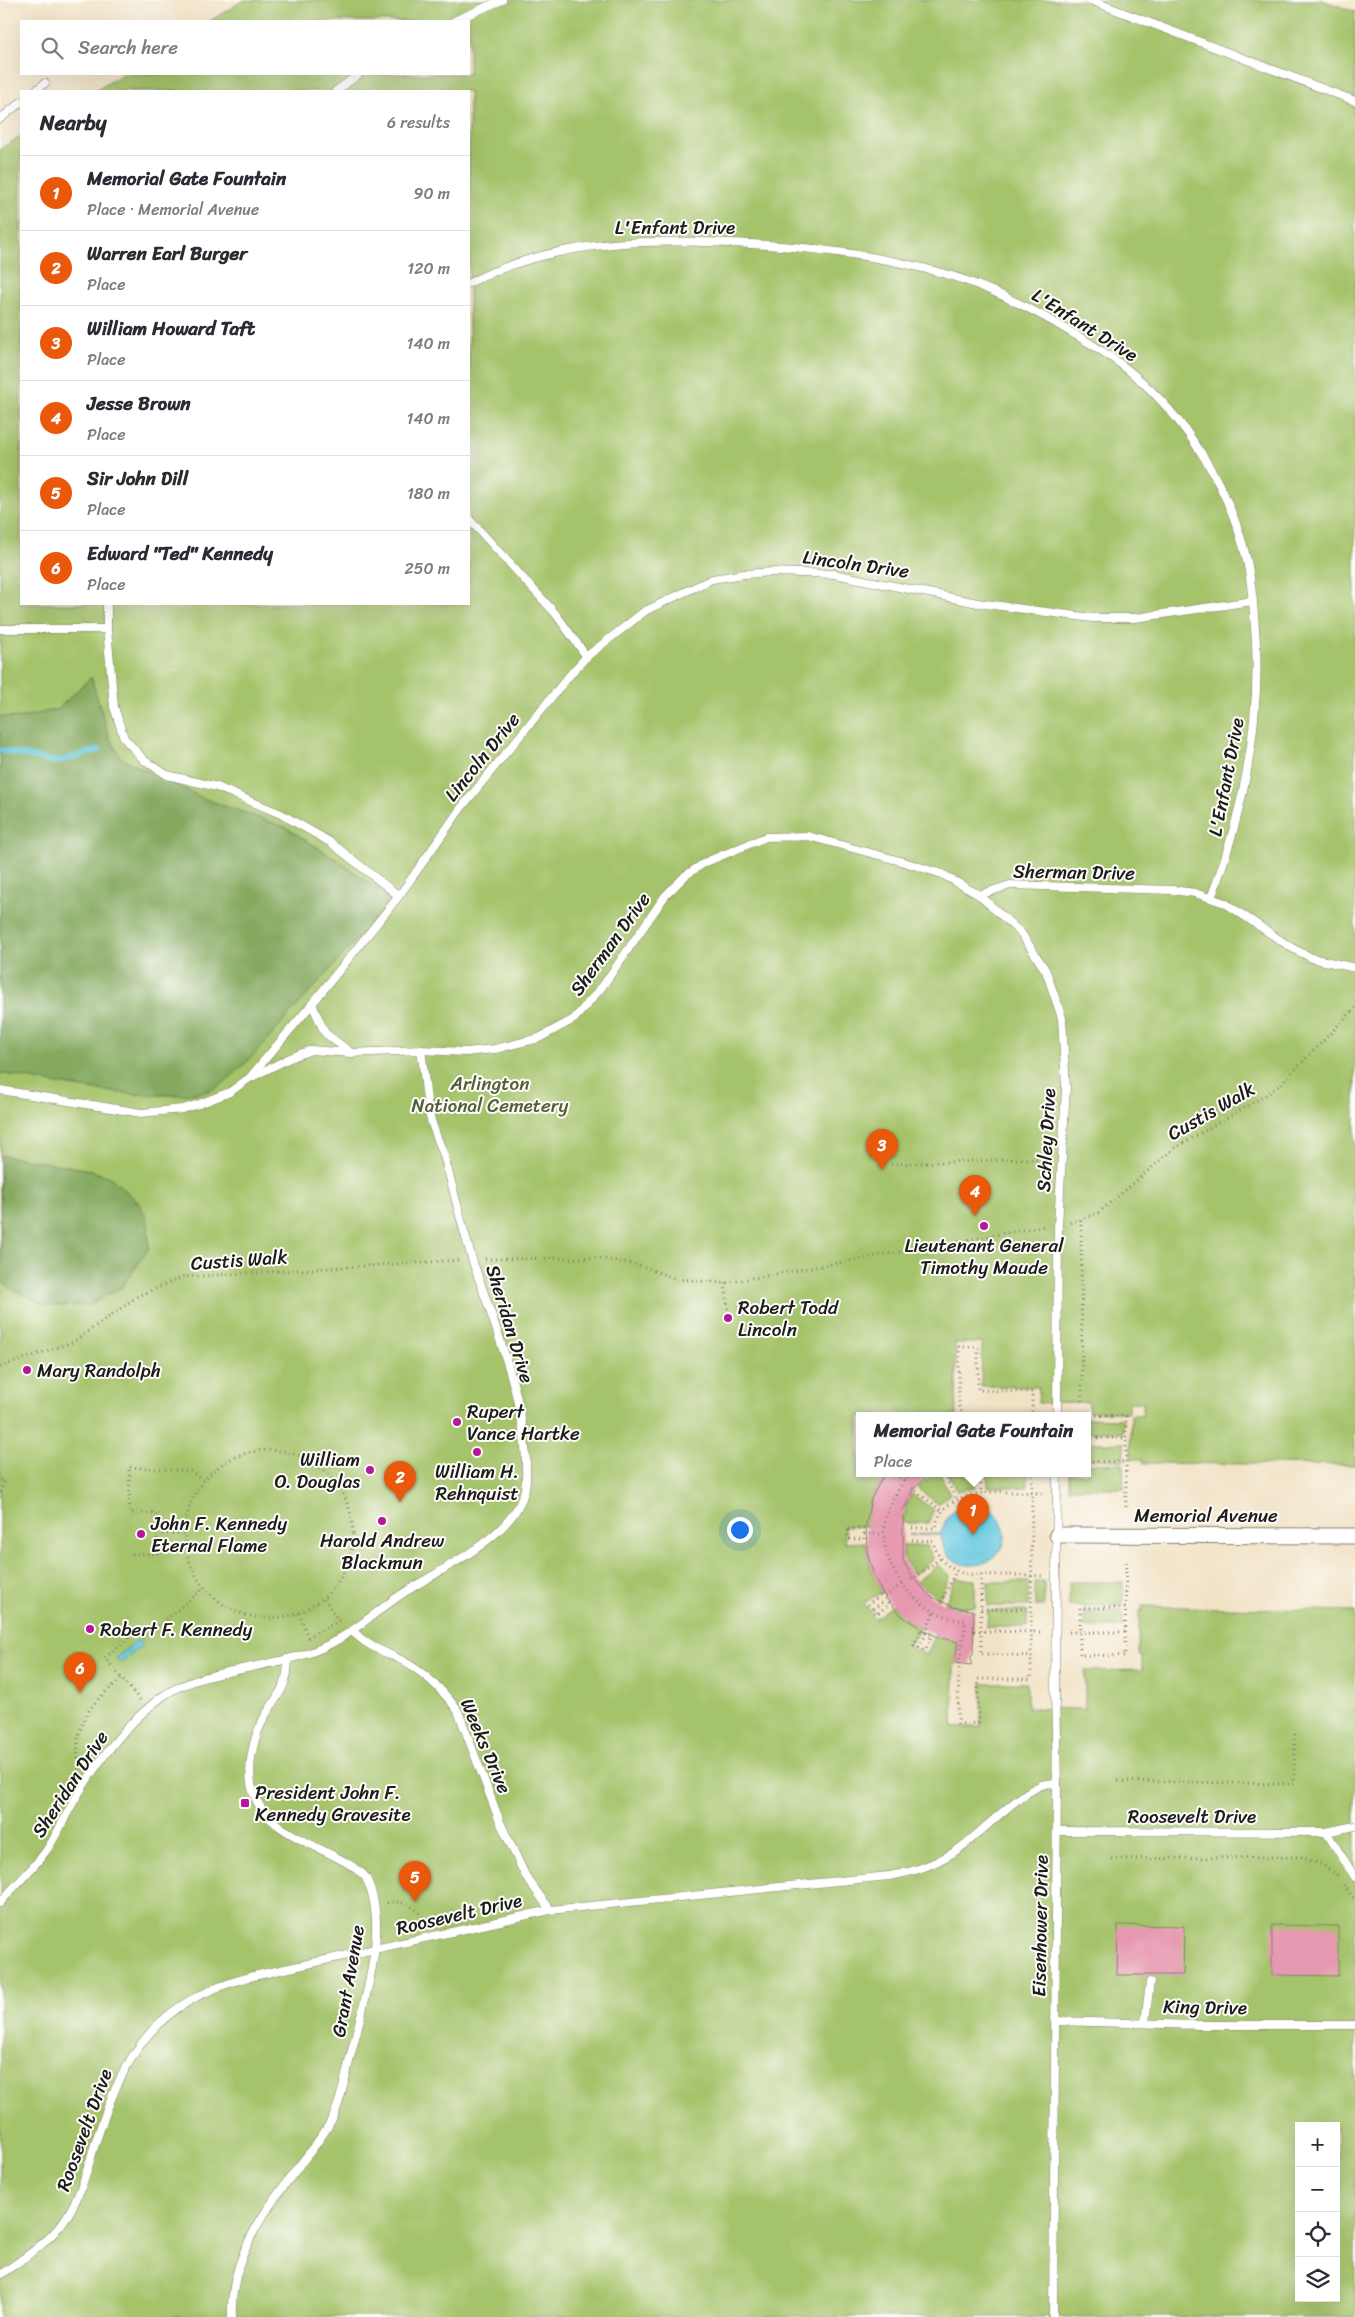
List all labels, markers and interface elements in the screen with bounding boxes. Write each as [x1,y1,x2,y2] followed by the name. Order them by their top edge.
[20,20,470,75] search box
[78,31,178,64] text: Search here
[38,34,66,62] icon: search
[40,104,106,142] text: Nearby
[387,108,450,137] text: 6 results
[87,162,286,195] text: Memorial Gate Fountain
[53,179,59,208] text: 1
[414,179,450,208] text: 90 m
[87,195,259,224] text: Place · Memorial Avenue
[615,211,735,244] street label: L'Enfant Drive
[87,237,247,270] text: Warren Earl Burger
[51,254,61,283] text: 2
[407,254,450,283] text: 120 m
[87,270,126,299] text: Place
[1025,279,1145,371] street label: L'Enfant Drive
[87,312,255,345] text: William Howard Taft
[52,329,60,358] text: 3
[407,329,450,358] text: 140 m
[87,345,126,374] text: Place
[87,387,191,420] text: Jesse Brown
[51,404,61,433] text: 4
[407,404,450,433] text: 140 m
[87,420,126,449] text: Place
[87,462,188,495] text: Sir John Dill
[51,479,61,508] text: 5
[407,479,450,508] text: 180 m
[87,495,126,524] text: Place
[87,537,273,570] text: Edward "Ted" Kennedy
[801,540,911,588] street label: Lincoln Drive
[51,554,61,583] text: 6
[404,554,450,583] text: 250 m
[87,570,126,599] text: Place
[436,705,529,809] street label: Lincoln Drive
[1198,715,1254,839] street label: L'Enfant Drive
[1013,854,1135,890] street label: Sherman Drive
[561,885,659,1003] street label: Sherman Drive
[412,1067,569,1122] park label: Arlington National Cemetery
[1161,1073,1261,1149] street label: Custis Walk
[1027,1087,1065,1193] street label: Schley Drive
[866,1129,898,1170] pin: 3
[959,1175,991,1216] pin: 4
[978,1220,990,1232] marker: Lieutenant General Timothy Maude
[904,1229,1064,1284] place label: Lieutenant General Timothy Maude
[190,1240,288,1280] street label: Custis Walk
[476,1261,544,1388] street label: Sheridan Drive
[738,1291,839,1346] place label: Robert Todd Lincoln
[722,1312,734,1324] marker: Robert Todd Lincoln
[37,1354,161,1387] place label: Mary Randolph
[21,1364,33,1376] marker: Mary Randolph
[467,1395,580,1450] place label: Rupert Vance Hartke
[856,1412,1091,1477] popup
[874,1414,1073,1447] text: Memorial Gate Fountain
[451,1416,463,1428] marker: Rupert Vance Hartke
[275,1443,360,1498] place label: William O. Douglas
[471,1446,483,1458] marker: William H. Rehnquist
[874,1447,912,1476] text: Place
[435,1455,519,1510] place label: William H. Rehnquist
[384,1461,416,1502] pin: 2
[364,1464,376,1476] marker: William O. Douglas
[957,1494,989,1535] pin: 1
[1134,1499,1278,1532] street label: Memorial Avenue
[150,1507,287,1562] place label: John F. Kennedy Eternal Flame
[376,1515,388,1527] marker: Harold Andrew Blackmun
[727,1517,753,1543] your location
[320,1524,445,1579] place label: Harold Andrew Blackmun
[135,1528,147,1540] marker: John F. Kennedy Eternal Flame
[100,1613,252,1646] place label: Robert F. Kennedy
[84,1623,96,1635] marker: Robert F. Kennedy
[64,1652,96,1693] pin: 6
[451,1693,521,1799] street label: Weeks Drive
[23,1723,117,1844] street label: Sheridan Drive
[255,1776,411,1831] place label: President John F. Kennedy Gravesite
[239,1797,251,1809] marker: President John F. Kennedy Gravesite
[1128,1800,1256,1833] street label: Roosevelt Drive
[1022,1855,1058,1997] street label: Eisenhower Drive
[399,1861,431,1902] pin: 5
[393,1883,525,1945] street label: Roosevelt Drive
[322,1922,374,2040] street label: Grant Avenue
[1163,1990,1247,2024] street label: King Drive
[47,2064,121,2196] street label: Roosevelt Drive
[1295,2122,1340,2302] map controls
[1295,2122,1340,2167] button: +
[1295,2167,1340,2212] button: −
[1295,2212,1340,2257] button: locate
[1295,2257,1340,2302] button: layers

